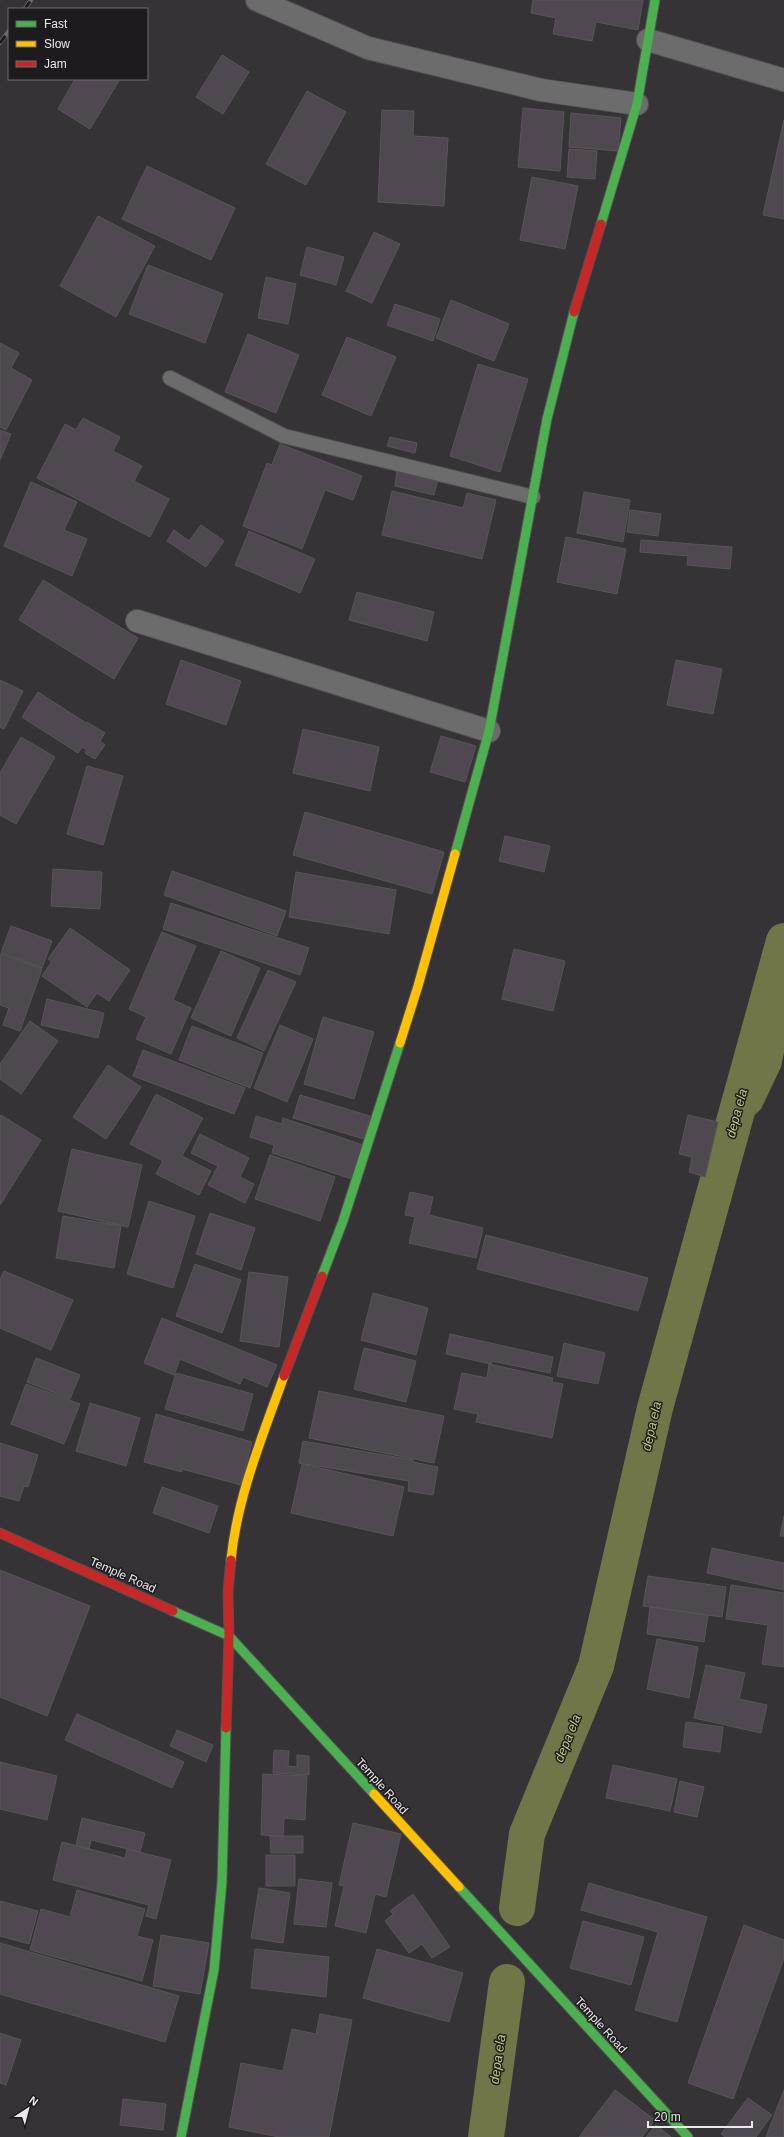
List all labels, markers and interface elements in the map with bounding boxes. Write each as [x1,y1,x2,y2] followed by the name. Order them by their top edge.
[8,8,148,80] legend
[44,17,68,31] text: Fast
[44,37,70,51] text: Slow
[44,57,67,71] text: Jam
[723,1087,750,1139] water label: depa ela
[639,1400,664,1452] water label: depa ela
[88,1554,158,1596] street label: Temple Road
[551,1712,584,1764] water label: depa ela
[353,1755,411,1817] street label: Temple Road
[572,1994,630,2056] street label: Temple Road
[487,2033,508,2085] water label: depa ela
[8,2089,48,2129] north arrow
[27,2094,41,2108] text: N
[648,2103,752,2129] scale bar
[654,2110,681,2124] text: 20 m

